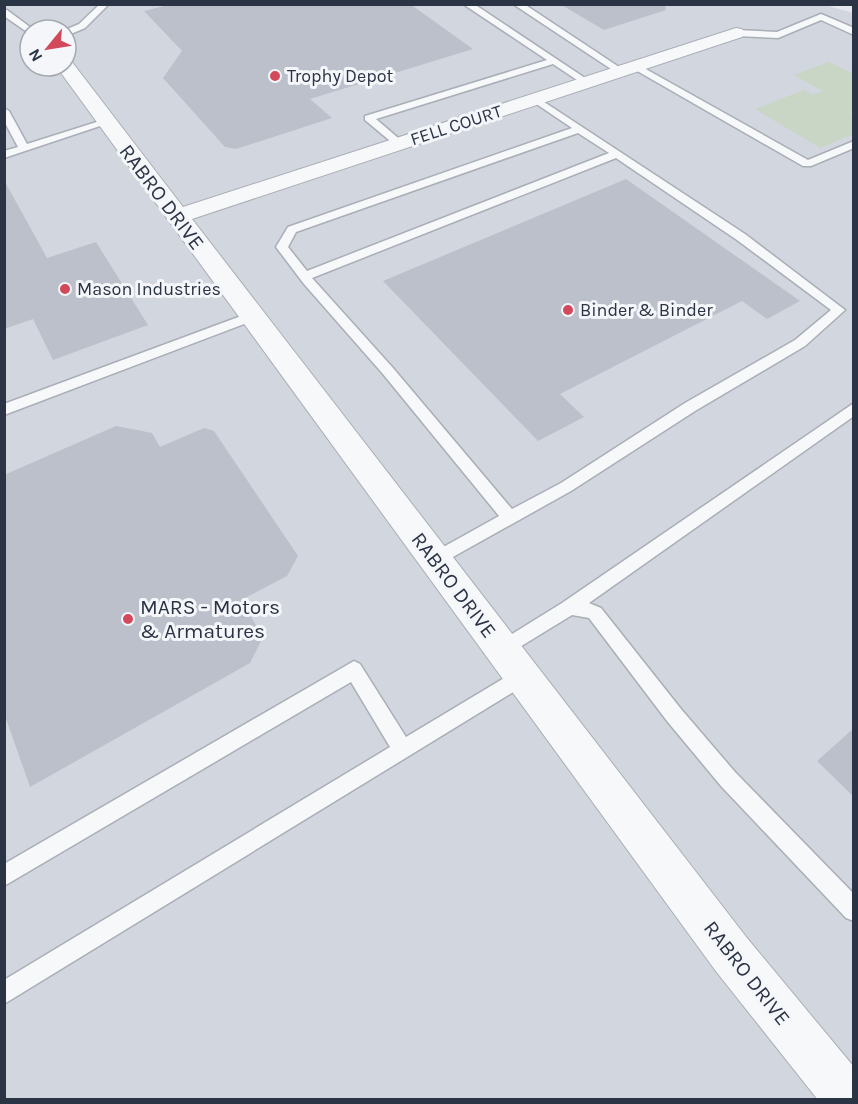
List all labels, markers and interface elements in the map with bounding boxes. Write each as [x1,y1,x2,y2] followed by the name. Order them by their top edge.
[18,18,78,78] north arrow
[24,46,47,65] text: N
[287,65,394,87] place label: Trophy Depot
[268,69,282,83] marker: Trophy Depot
[407,100,505,150] street label: FELL COURT
[115,140,209,254] street label: RABRO DRIVE
[77,278,221,300] place label: Mason Industries
[58,282,72,296] marker: Mason Industries
[580,299,713,321] place label: Binder & Binder
[561,303,575,317] marker: Binder & Binder
[407,528,501,642] street label: RABRO DRIVE
[140,595,280,643] place label: MARS - Motors & Armatures
[121,612,135,626] marker: MARS - Motors & Armatures
[699,916,795,1030] street label: RABRO DRIVE

